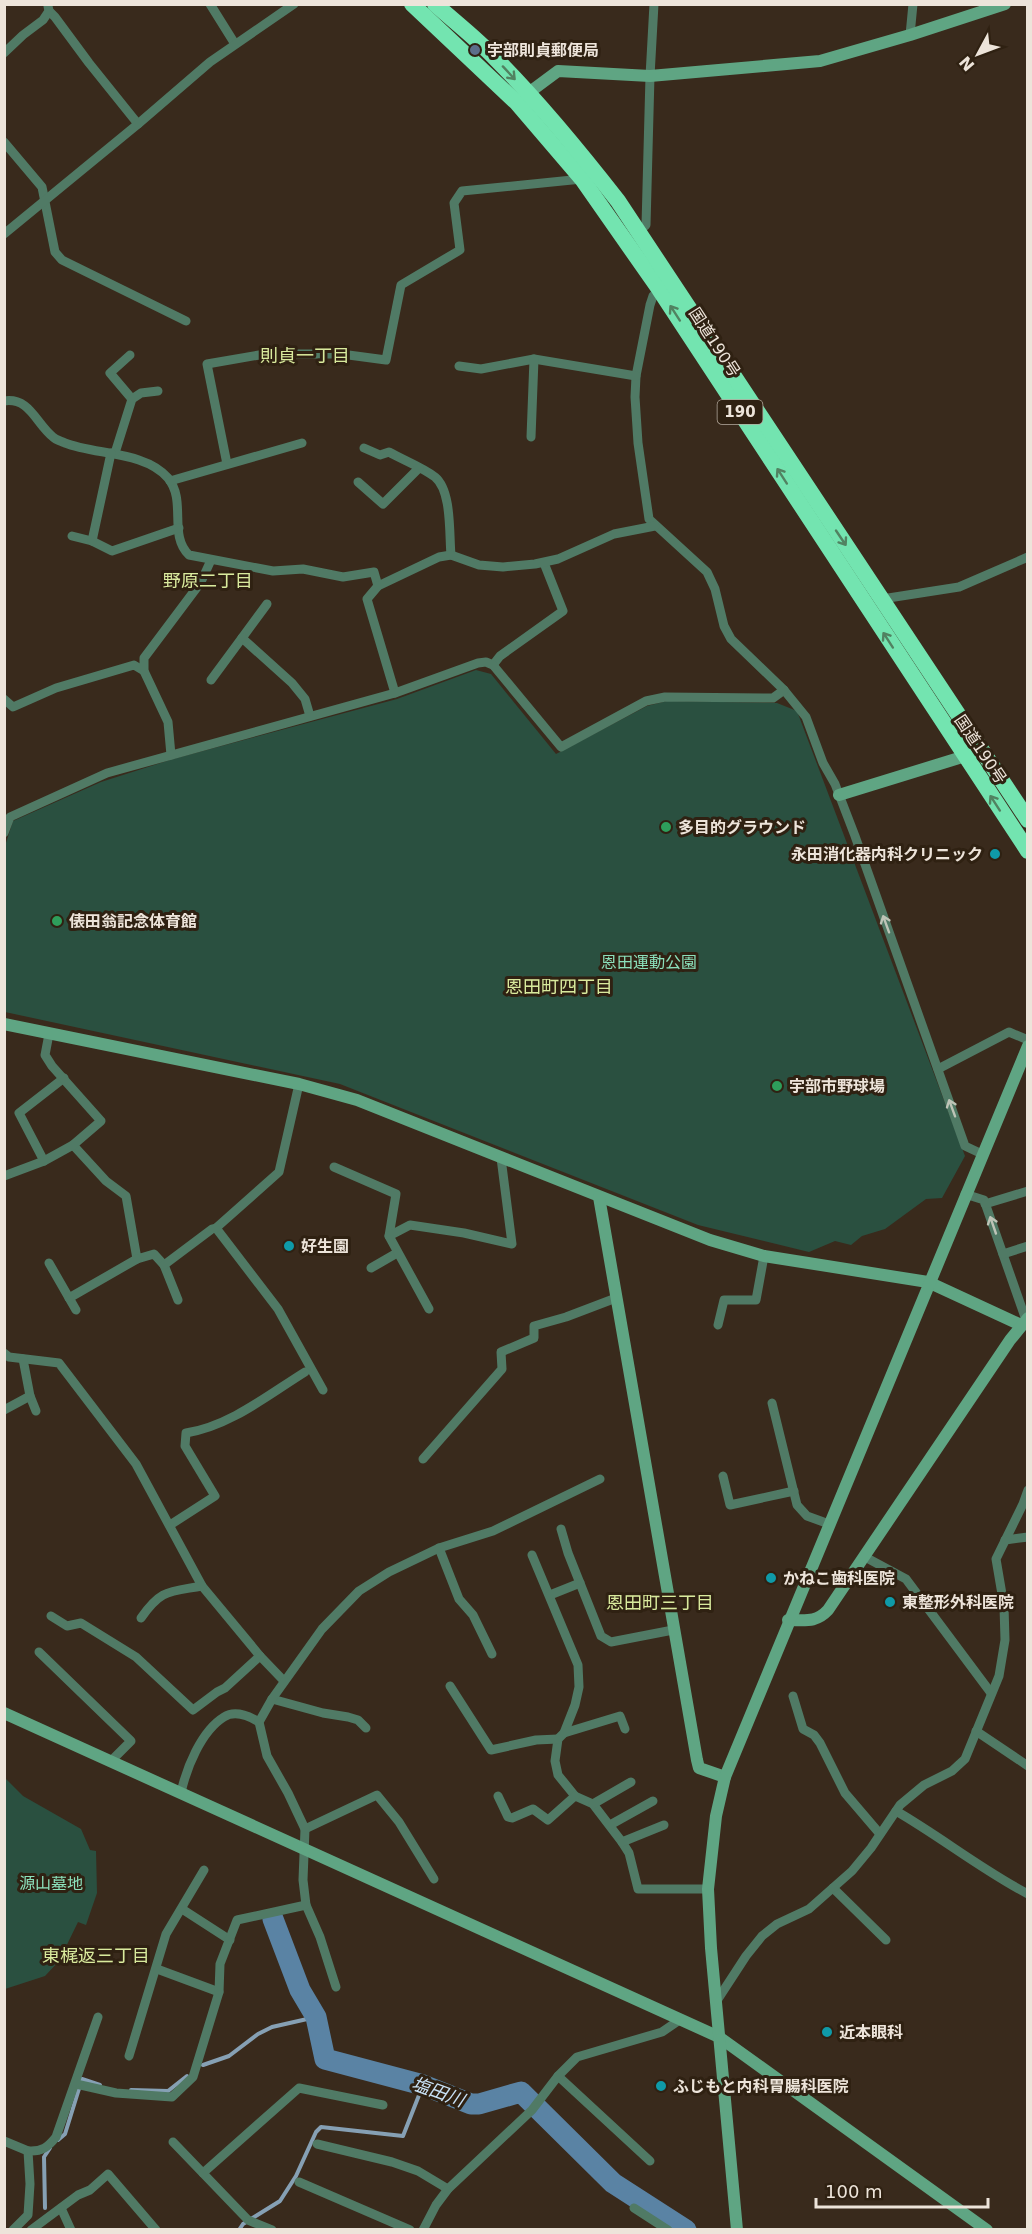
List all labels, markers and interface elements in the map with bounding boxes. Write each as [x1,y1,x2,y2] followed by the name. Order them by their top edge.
[948,24,1008,84] north arrow
[487,41,599,60] place label: 宇部則貞郵便局
[468,43,482,57] marker: 宇部則貞郵便局
[955,52,979,75] text: N
[502,65,516,80] one-way arrow
[685,304,744,380] street label: 国道190号
[669,305,681,322] one-way arrow
[260,345,350,366] district label: 則貞一丁目
[718,400,762,424] road number: 190
[775,468,787,485] one-way arrow
[836,529,848,546] one-way arrow
[163,570,253,591] district label: 野原二丁目
[882,632,894,648] one-way arrow
[951,711,1010,787] street label: 国道190号
[989,795,1001,811] one-way arrow
[678,818,806,837] place label: 多目的グラウンド
[659,820,673,834] marker: 多目的グラウンド
[791,845,983,864] place label: 永田消化器内科クリニック
[988,847,1002,861] marker: 永田消化器内科クリニック
[69,912,197,931] place label: 俵田翁記念体育館
[50,914,64,928] marker: 俵田翁記念体育館
[880,915,891,934] one-way arrow
[601,953,697,972] park label: 恩田運動公園
[505,976,613,997] district label: 恩田町四丁目
[789,1077,885,1096] place label: 宇部市野球場
[770,1079,784,1093] marker: 宇部市野球場
[945,1099,956,1118] one-way arrow
[986,1216,997,1235] one-way arrow
[301,1237,349,1256] place label: 好生園
[282,1239,296,1253] marker: 好生園
[783,1569,895,1588] place label: かねこ歯科医院
[764,1571,778,1585] marker: かねこ歯科医院
[606,1592,714,1613] district label: 恩田町三丁目
[902,1593,1014,1612] place label: 東整形外科医院
[883,1595,897,1609] marker: 東整形外科医院
[19,1874,83,1893] park label: 源山墓地
[42,1945,150,1966] district label: 東梶返三丁目
[839,2023,903,2042] place label: 近本眼科
[820,2025,834,2039] marker: 近本眼科
[409,2072,469,2111] water label: 塩田川
[673,2077,849,2096] place label: ふじもと内科胃腸科医院
[654,2079,668,2093] marker: ふじもと内科胃腸科医院
[816,2171,988,2209] scale bar
[825,2181,883,2202] text: 100 m

